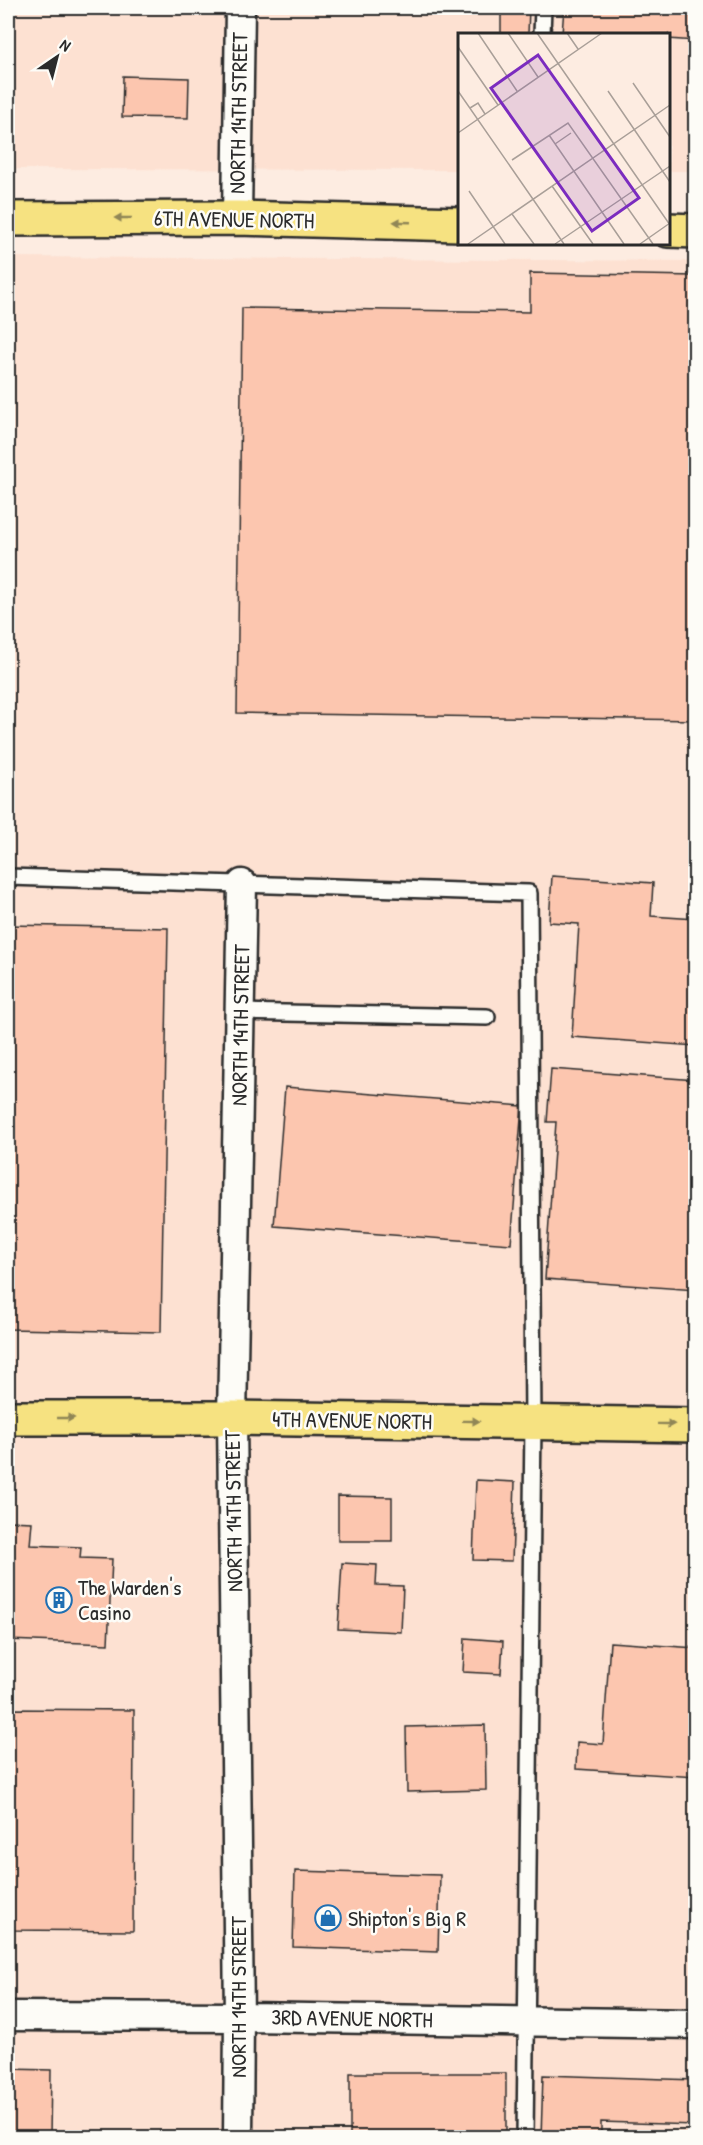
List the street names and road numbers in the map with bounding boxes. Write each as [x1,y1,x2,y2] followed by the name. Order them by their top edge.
[222,31,254,194] street label: NORTH 14TH STREET
[154,203,314,235] street label: 6TH AVENUE NORTH
[224,943,256,1106] street label: NORTH 14TH STREET
[272,1404,432,1436] street label: 4TH AVENUE NORTH
[217,1429,249,1592] street label: NORTH 14TH STREET
[223,1916,253,2078] street label: NORTH 14TH STREET
[271,2002,433,2034] street label: 3RD AVENUE NORTH

